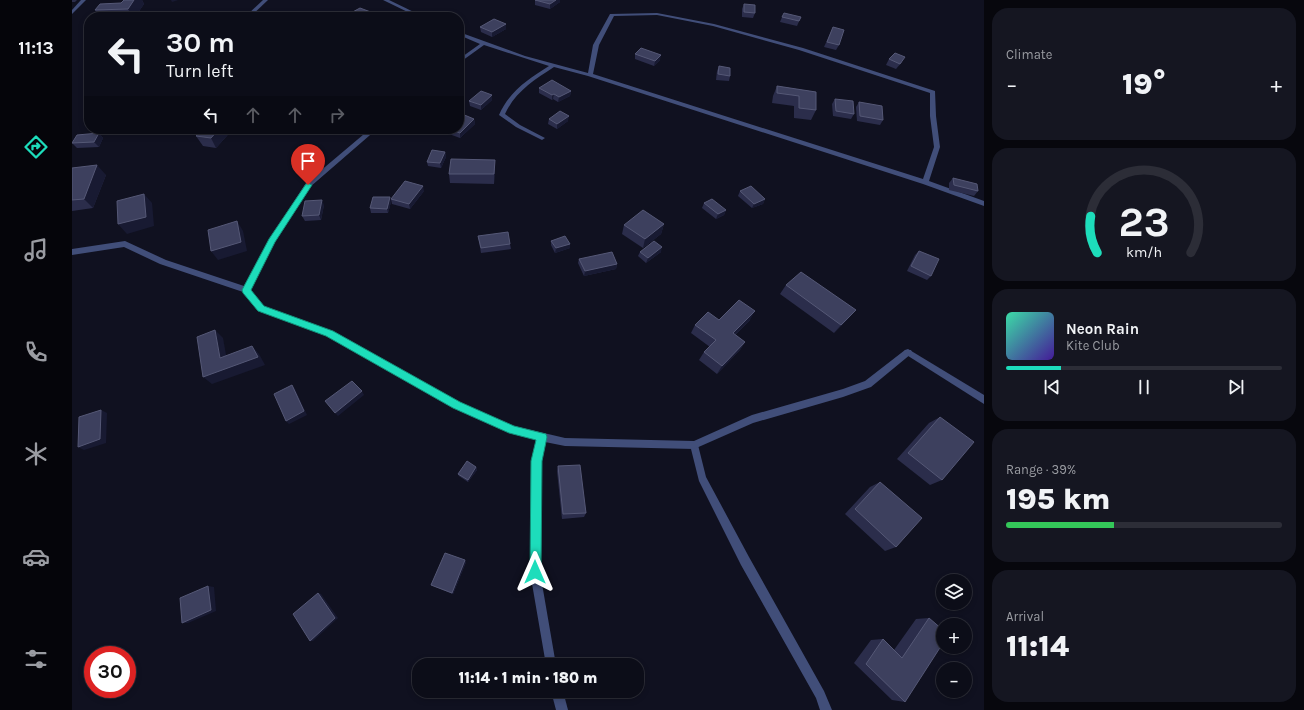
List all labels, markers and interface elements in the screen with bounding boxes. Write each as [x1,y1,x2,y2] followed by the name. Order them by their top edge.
[166,26,235,59] text: 30 m
[100,28,152,80] icon: left
[18,37,54,59] text: 11:13
[1006,47,1052,62] text: Climate
[166,60,234,82] text: Turn left
[1122,66,1166,102] text: 19°
[1006,72,1018,98] text: −
[1270,72,1282,98] text: +
[200,104,222,126] icon: left
[242,104,264,126] icon: ahead
[284,104,306,126] icon: ahead
[326,104,348,126] icon: right
[22,133,50,161] icon: directions
[291,144,325,185] pin
[297,150,319,172] icon: arrive
[1118,197,1170,245] text: 23
[22,236,50,264] icon: music
[1126,243,1162,260] text: km/h
[1066,320,1139,338] text: Neon Rain
[22,338,50,366] icon: phone
[1066,338,1120,353] text: Kite Club
[1041,376,1063,398] icon: previous
[1133,376,1155,398] icon: pause
[1225,376,1247,398] icon: next
[22,440,50,468] icon: climate
[1006,462,1076,477] text: Range · 39%
[1006,481,1110,517] text: 195 km
[22,543,50,571] icon: car
[514,551,556,593] position arrow
[936,574,972,698] map controls
[936,574,972,610] button: layers
[1006,609,1044,624] text: Arrival
[936,618,972,654] button: +
[1006,628,1069,664] text: 11:14
[22,645,50,673] icon: filters
[84,646,136,698] speed limit sign: 30
[936,662,972,698] button: −
[458,669,598,687] text: 11:14 · 1 min · 180 m

